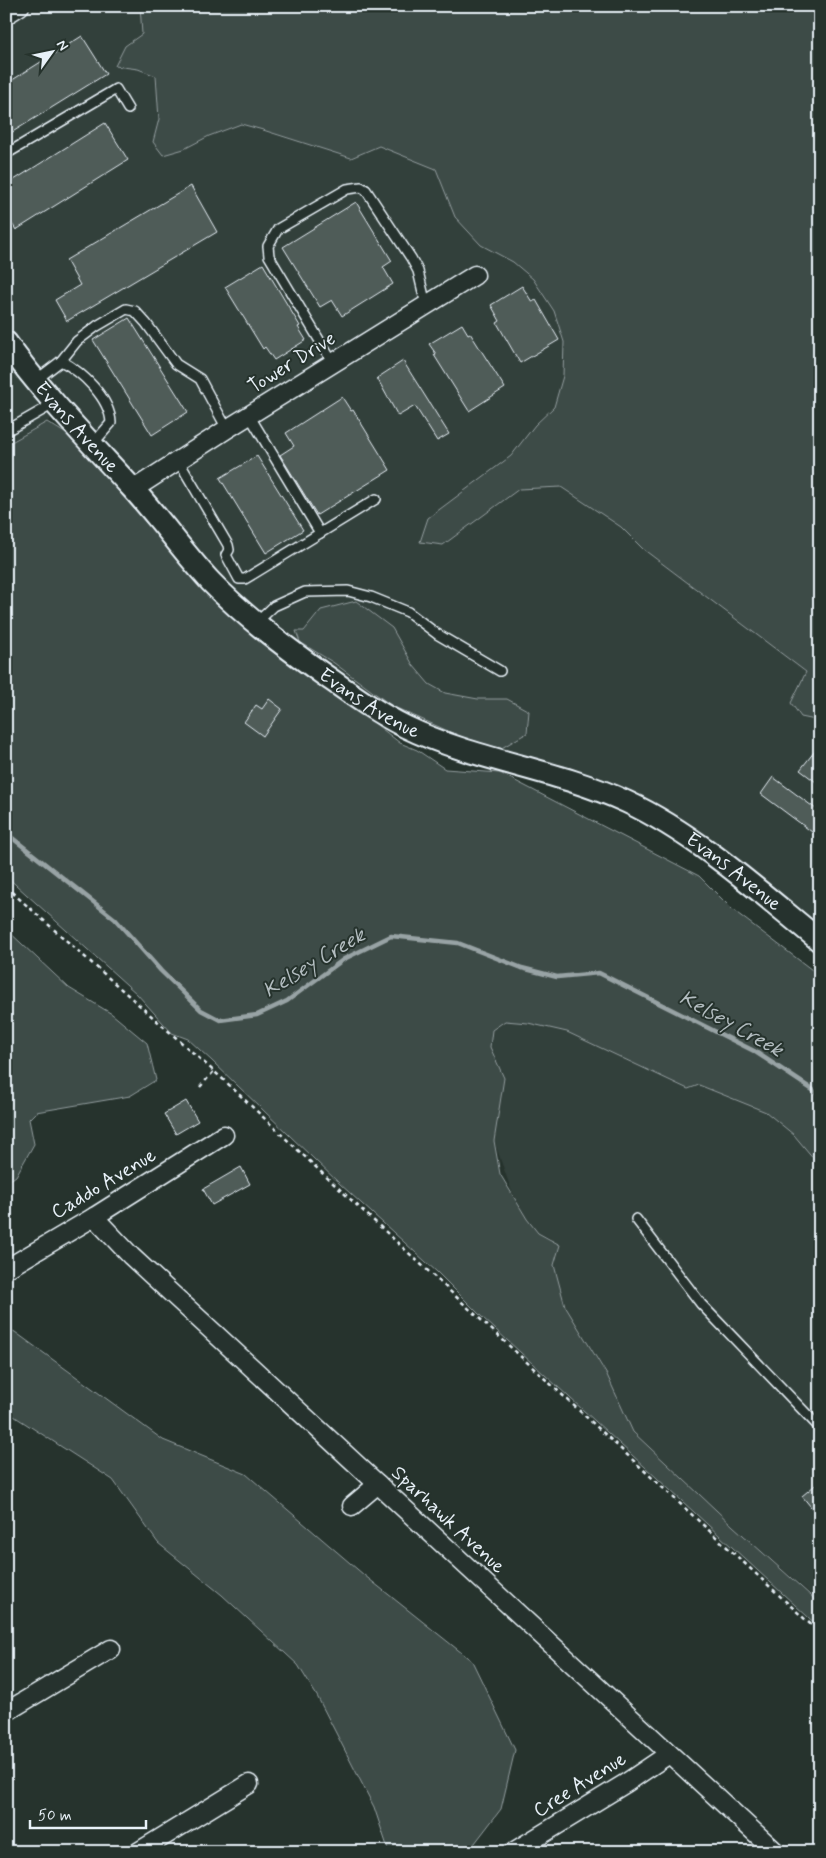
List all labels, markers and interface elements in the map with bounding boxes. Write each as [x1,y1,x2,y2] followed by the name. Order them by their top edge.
[28,28,78,78] north arrow
[52,37,72,54] text: N
[243,325,341,401] street label: Tower Drive
[28,376,125,479] street label: Evans Avenue
[313,662,424,745] street label: Evans Avenue
[680,826,787,917] street label: Evans Avenue
[258,921,372,1005] water label: Kelsey Creek
[674,984,789,1065] water label: Kelsey Creek
[47,1142,161,1226] street label: Caddo Avenue
[385,1460,511,1580] street label: Sparhawk Avenue
[528,1746,632,1824] street label: Cree Avenue
[30,1798,146,1830] scale bar
[38,1806,72,1826] text: 50 m

